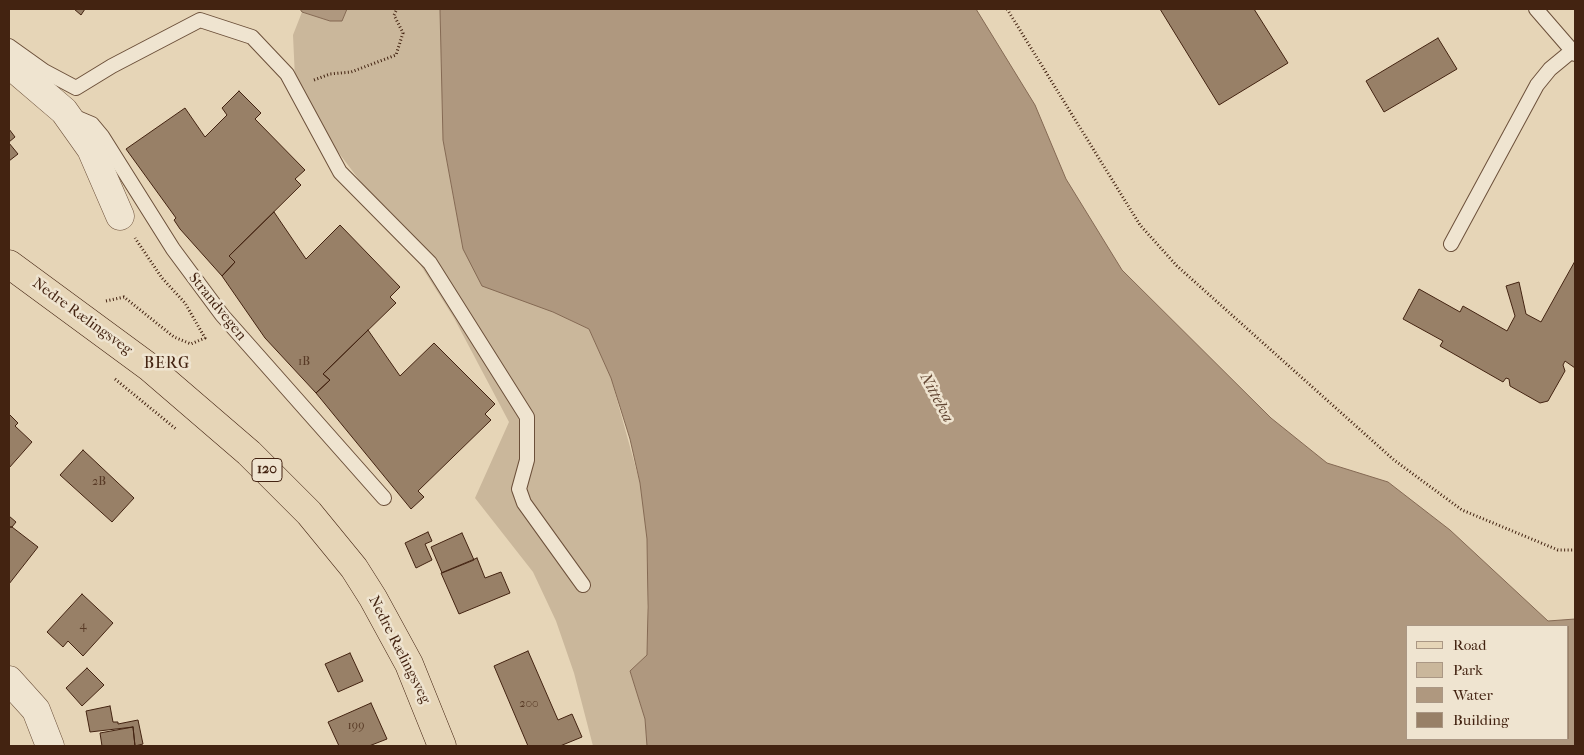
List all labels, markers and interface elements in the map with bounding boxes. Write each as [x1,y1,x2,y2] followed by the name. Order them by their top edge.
[184,270,250,344] street label: Strandvegen
[29,275,135,359] street label: Nedre Rælingsveg
[143,354,191,374] district label: BERG
[298,355,310,369] house number: 1B
[915,370,957,426] water label: Nittelva
[252,458,282,482] road number: 120
[92,475,106,489] house number: 2B
[364,593,434,707] street label: Nedre Rælingsveg
[79,619,87,633] house number: 4
[1406,625,1569,740] legend
[1453,636,1486,654] text: Road
[1453,661,1483,679] text: Park
[1453,686,1493,704] text: Water
[519,697,539,711] house number: 200
[1453,711,1509,729] text: Building
[348,719,364,733] house number: 199

